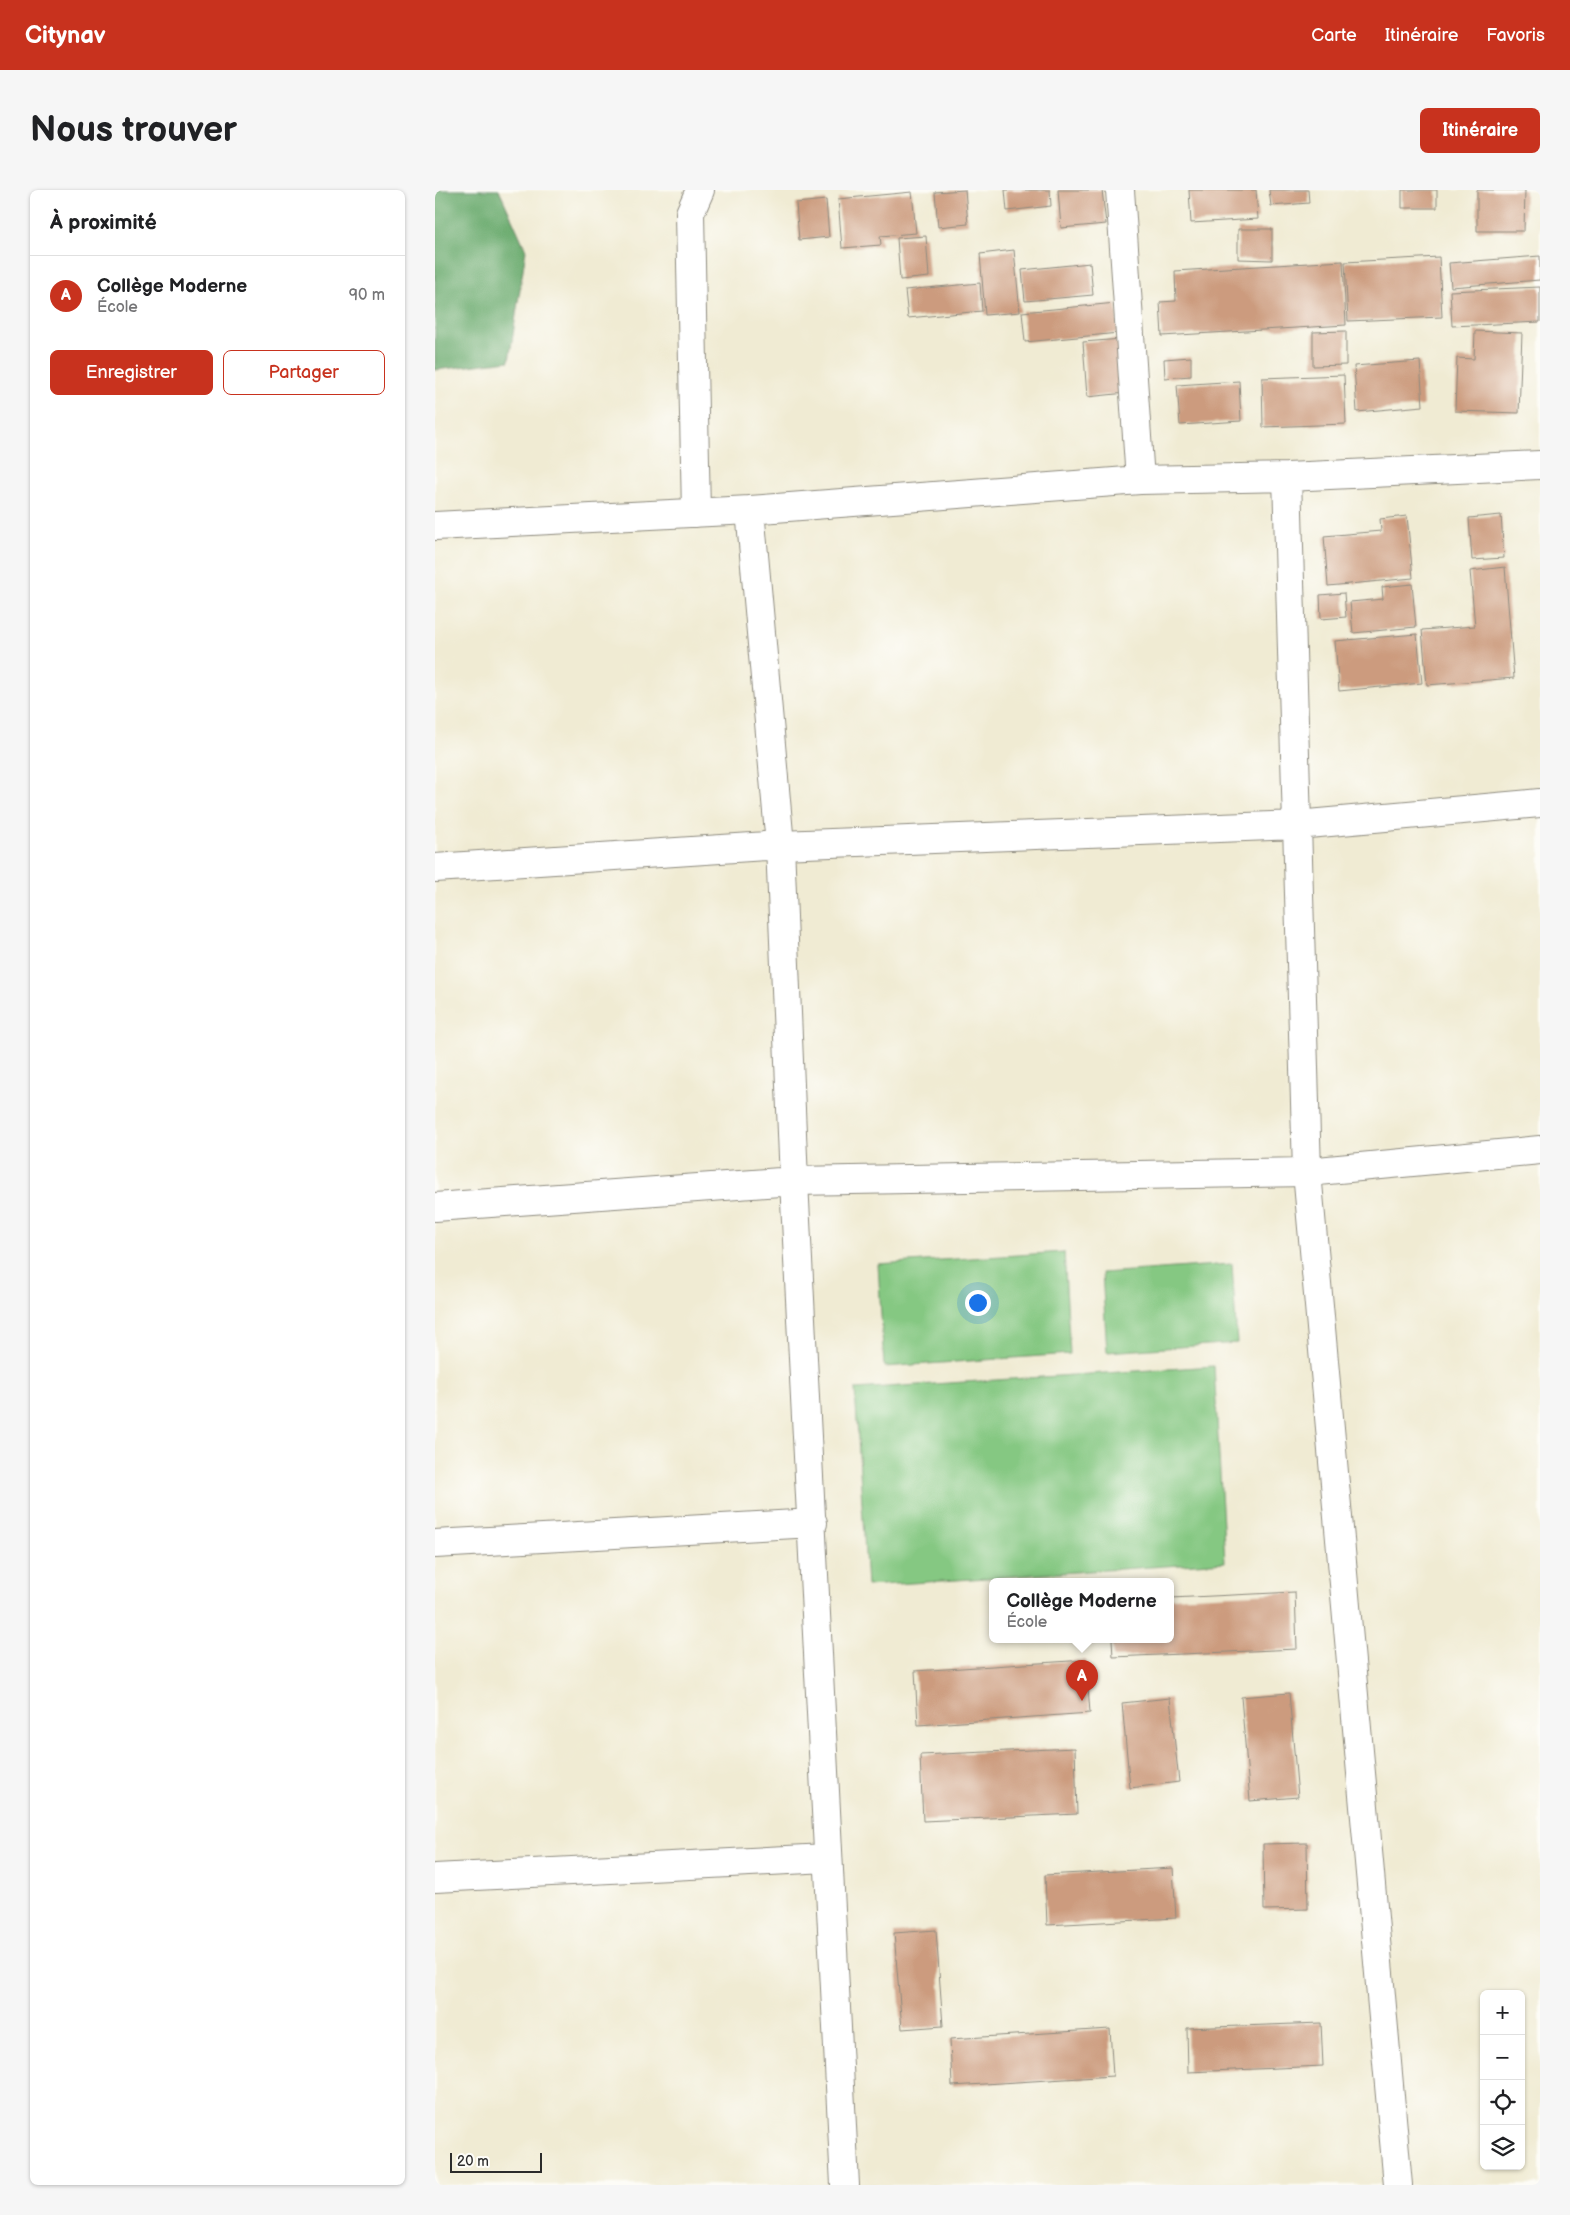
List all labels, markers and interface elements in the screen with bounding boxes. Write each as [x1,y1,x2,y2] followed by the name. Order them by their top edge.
[25,21,106,50] text: Citynav
[1311,25,1357,46] text: Carte
[1385,25,1458,46] text: Itinéraire
[1486,25,1545,46] text: Favoris
[1420,108,1540,153] button: Itinéraire
[30,109,237,152] text: Nous trouver
[50,210,157,235] text: À proximité
[97,275,247,298] text: Collège Moderne
[61,286,71,305] text: A
[349,286,385,305] text: 90 m
[97,298,138,317] text: École
[50,350,213,395] button: Enregistrer
[223,350,385,395] button: Partager
[965,1290,991,1316] your location
[989,1578,1174,1643] popup
[1006,1590,1157,1613] text: Collège Moderne
[1006,1613,1047,1632] text: École
[1066,1660,1098,1701] pin: A
[1480,1990,1525,2170] map controls
[1480,1990,1525,2035] button: +
[1480,2035,1525,2080] button: −
[1480,2080,1525,2125] button: locate
[1480,2125,1525,2170] button: layers
[450,2150,543,2173] scale bar
[457,2153,489,2170] text: 20 m

